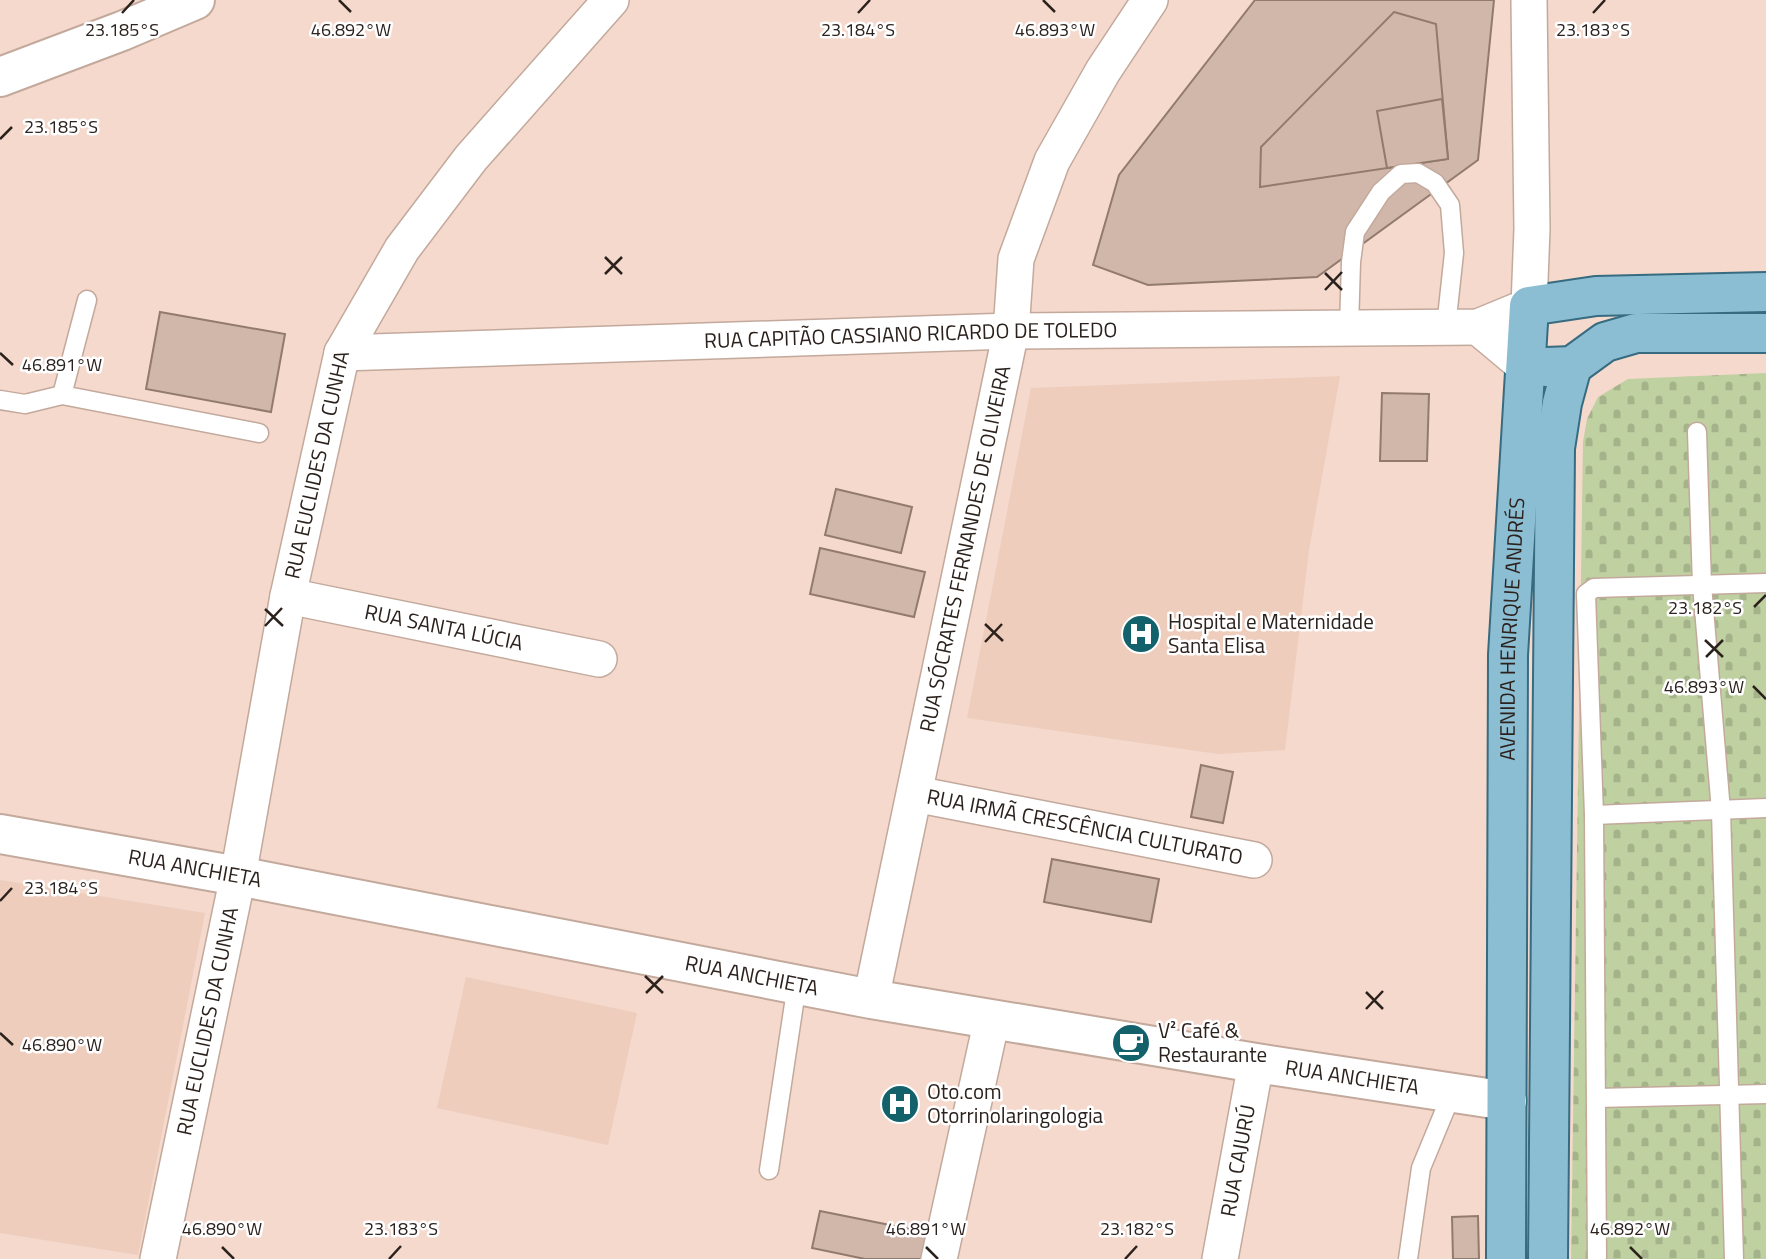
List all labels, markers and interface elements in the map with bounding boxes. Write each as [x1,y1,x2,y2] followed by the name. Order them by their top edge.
[85,16,159,43] text: 23.185°S
[311,16,391,43] text: 46.892°W
[821,16,895,43] text: 23.184°S
[1015,16,1095,43] text: 46.893°W
[1556,16,1630,43] text: 23.183°S
[24,113,98,140] text: 23.185°S
[704,313,1117,356] street label: RUA CAPITÃO CASSIANO RICARDO DE TOLEDO
[275,347,357,582] street label: RUA EUCLIDES DA CUNHA
[22,351,102,378] text: 46.891°W
[910,362,1019,735] street label: RUA SÓCRATES FERNANDES DE OLIVEIRA
[1491,496,1532,761] street label: AVENIDA HENRIQUE ANDRÉS
[1668,594,1742,621] text: 23.182°S
[362,595,527,658] street label: RUA SANTA LÚCIA
[1168,605,1374,661] place label: Hospital e Maternidade Santa Elisa
[1120,613,1162,655] hospital icon: Hospital e Maternidade Santa Elisa
[1664,673,1744,700] text: 46.893°W
[924,780,1246,872] street label: RUA IRMÃ CRESCÊNCIA CULTURATO
[126,840,265,895] street label: RUA ANCHIETA
[24,874,98,901] text: 23.184°S
[167,903,246,1138] street label: RUA EUCLIDES DA CUNHA
[682,946,822,1004] street label: RUA ANCHIETA
[1158,1014,1267,1070] place label: V² Café & Restaurante
[1110,1022,1152,1064] cafe icon: V² Café & Restaurante
[22,1031,102,1058] text: 46.890°W
[1283,1051,1422,1103] street label: RUA ANCHIETA
[927,1075,1104,1131] place label: Oto.com Otorrinolaringologia
[879,1083,921,1125] hospital icon: Oto.com Otorrinolaringologia
[1211,1102,1263,1219] street label: RUA CAJURÚ
[182,1215,262,1242] text: 46.890°W
[364,1215,438,1242] text: 23.183°S
[886,1215,966,1242] text: 46.891°W
[1100,1215,1174,1242] text: 23.182°S
[1590,1215,1670,1242] text: 46.892°W

